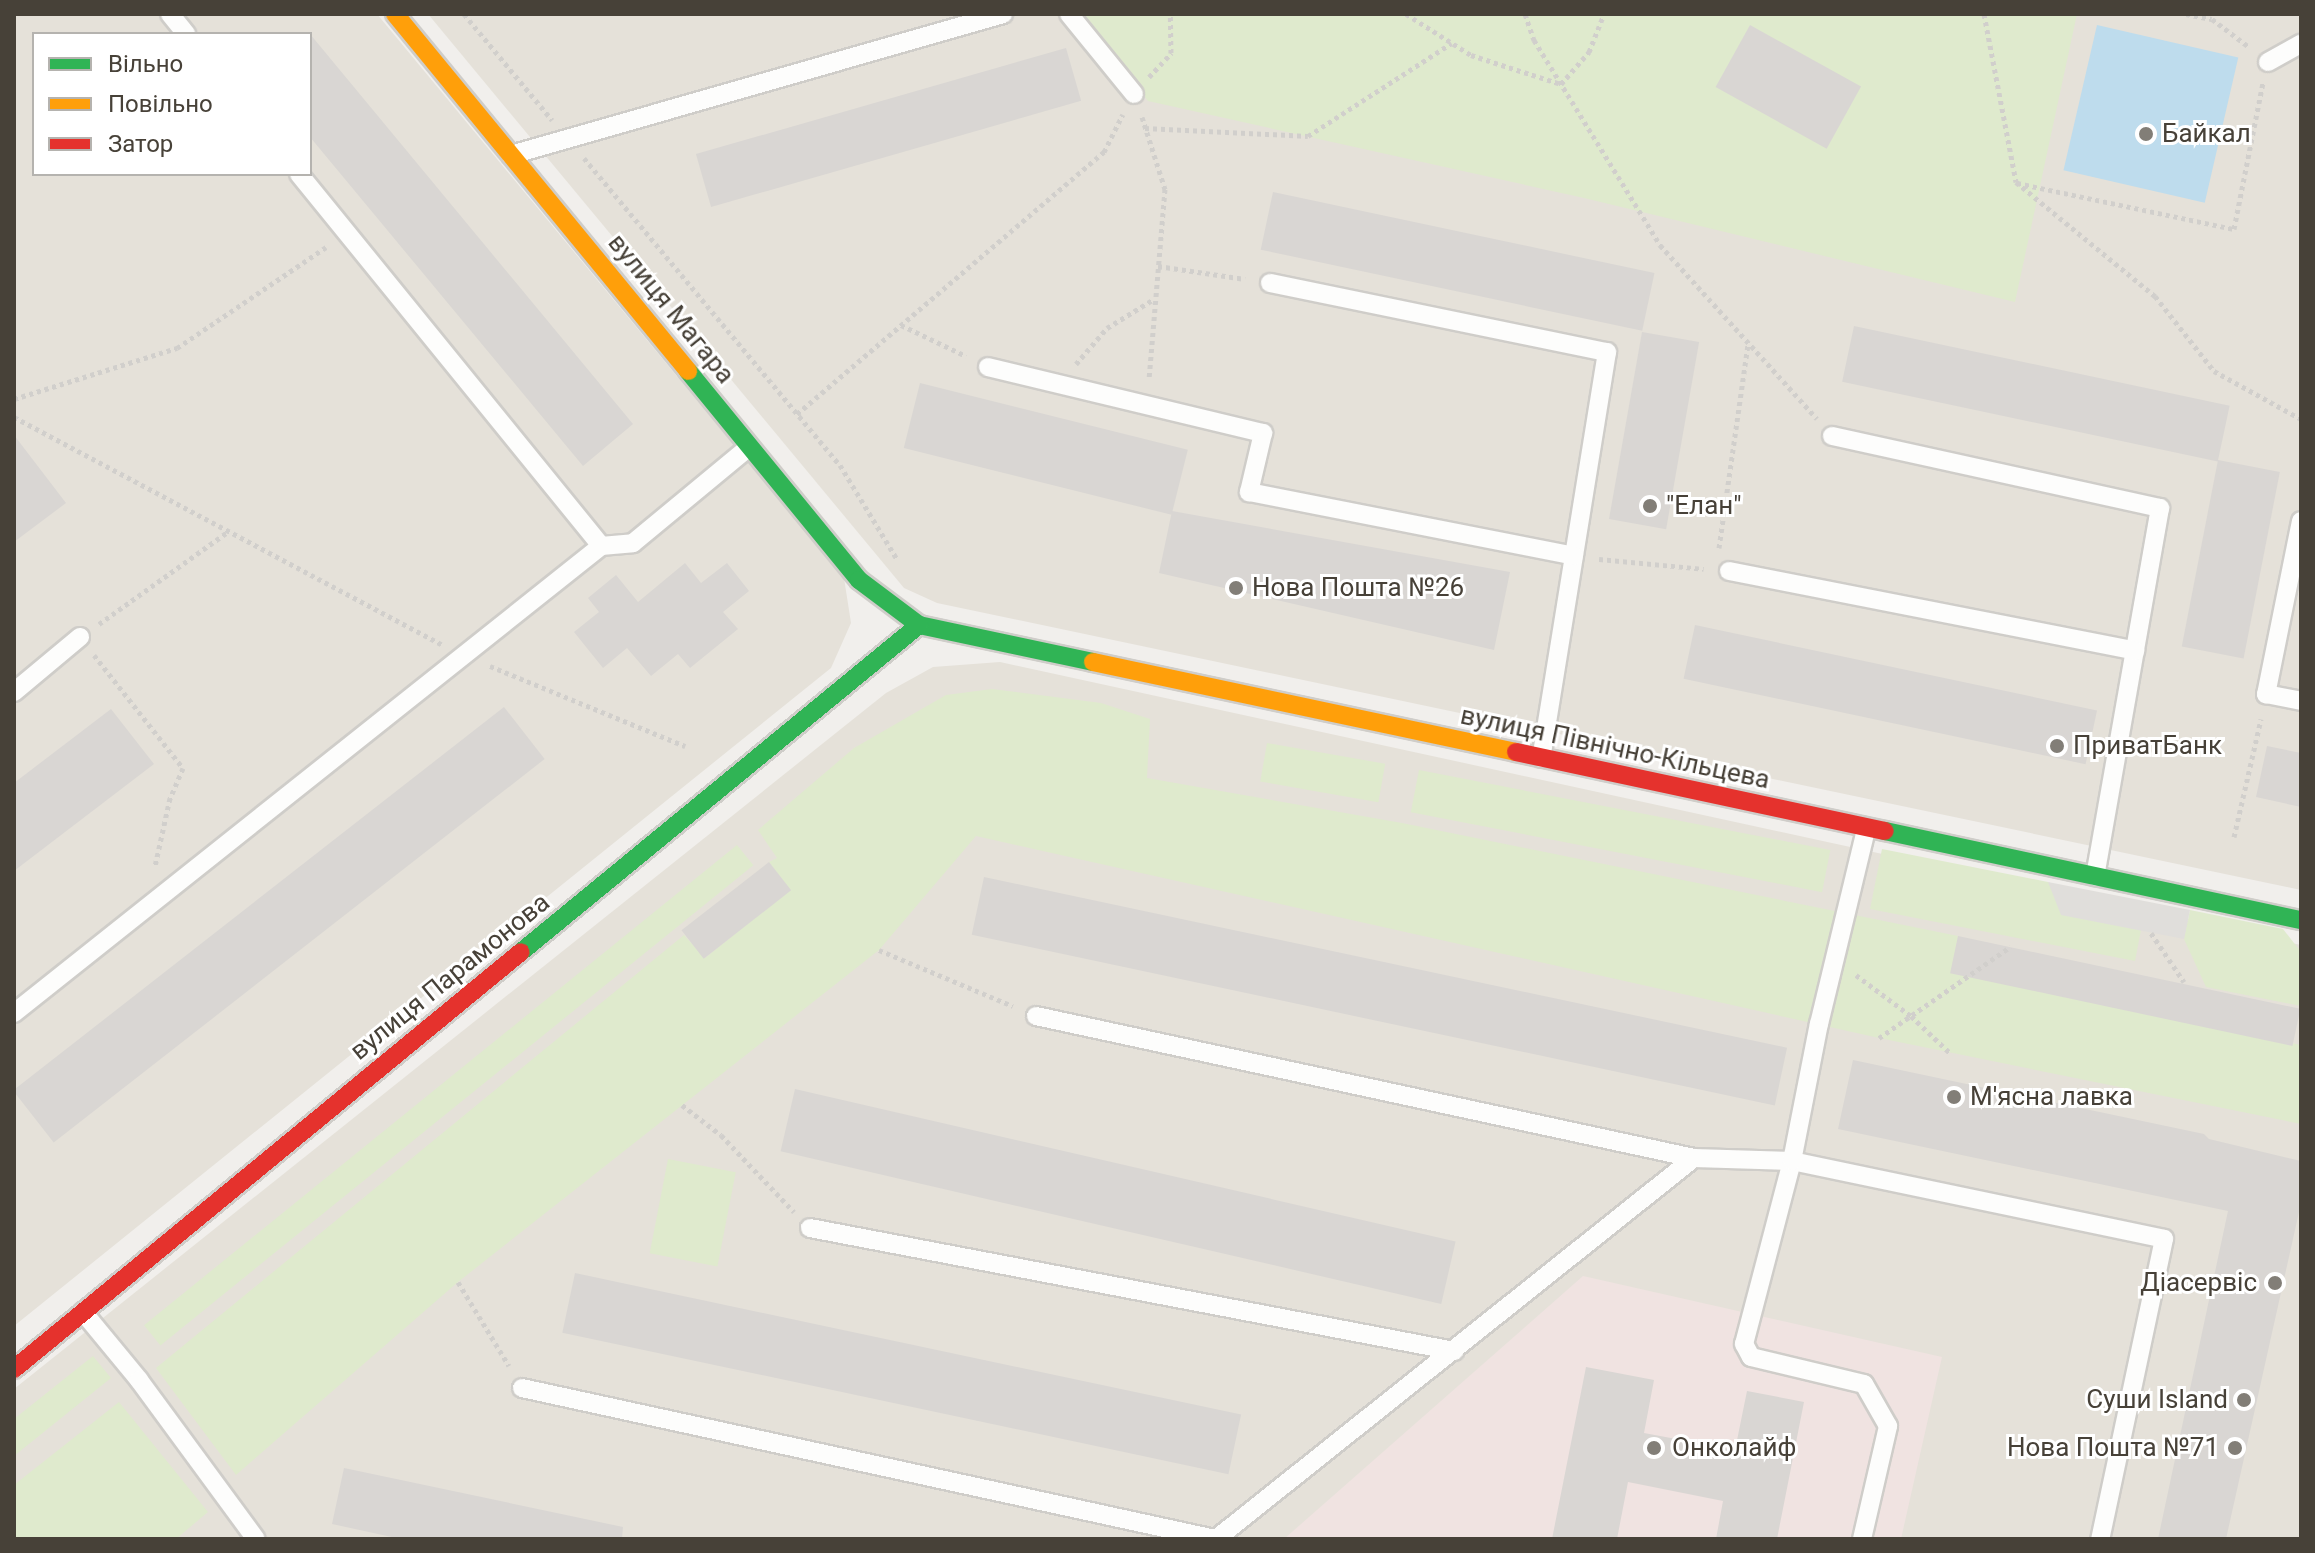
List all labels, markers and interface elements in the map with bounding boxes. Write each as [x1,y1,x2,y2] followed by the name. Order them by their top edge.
[32,32,312,176] legend
[108,50,183,78] text: Вільно
[108,90,213,118] text: Повільно
[2162,118,2251,150] place label: Байкал
[2137,125,2155,143] marker: Байкал
[108,130,173,158] text: Затор
[601,228,741,390] street label: вулиця Магара
[1666,490,1742,522] place label: "Елан"
[1641,497,1659,515] marker: "Елан"
[1252,572,1464,604] place label: Нова Пошта №26
[1227,579,1245,597] marker: Нова Пошта №26
[1457,700,1773,796] street label: вулиця Північно-Кільцева
[2073,730,2222,762] place label: ПриватБанк
[2048,737,2066,755] marker: ПриватБанк
[344,887,556,1067] street label: вулиця Парамонова
[1970,1081,2133,1113] place label: М'ясна лавка
[1945,1088,1963,1106] marker: М'ясна лавка
[2140,1267,2257,1299] place label: Діасервіс
[2264,1272,2286,1294] marker: Діасервіс
[2086,1384,2228,1416] place label: Суши Island
[2235,1391,2253,1409] marker: Суши Island
[1672,1432,1796,1464] place label: Онколайф
[2007,1432,2219,1464] place label: Нова Пошта №71
[1643,1437,1665,1459] marker: Онколайф
[2226,1439,2244,1457] marker: Нова Пошта №71

